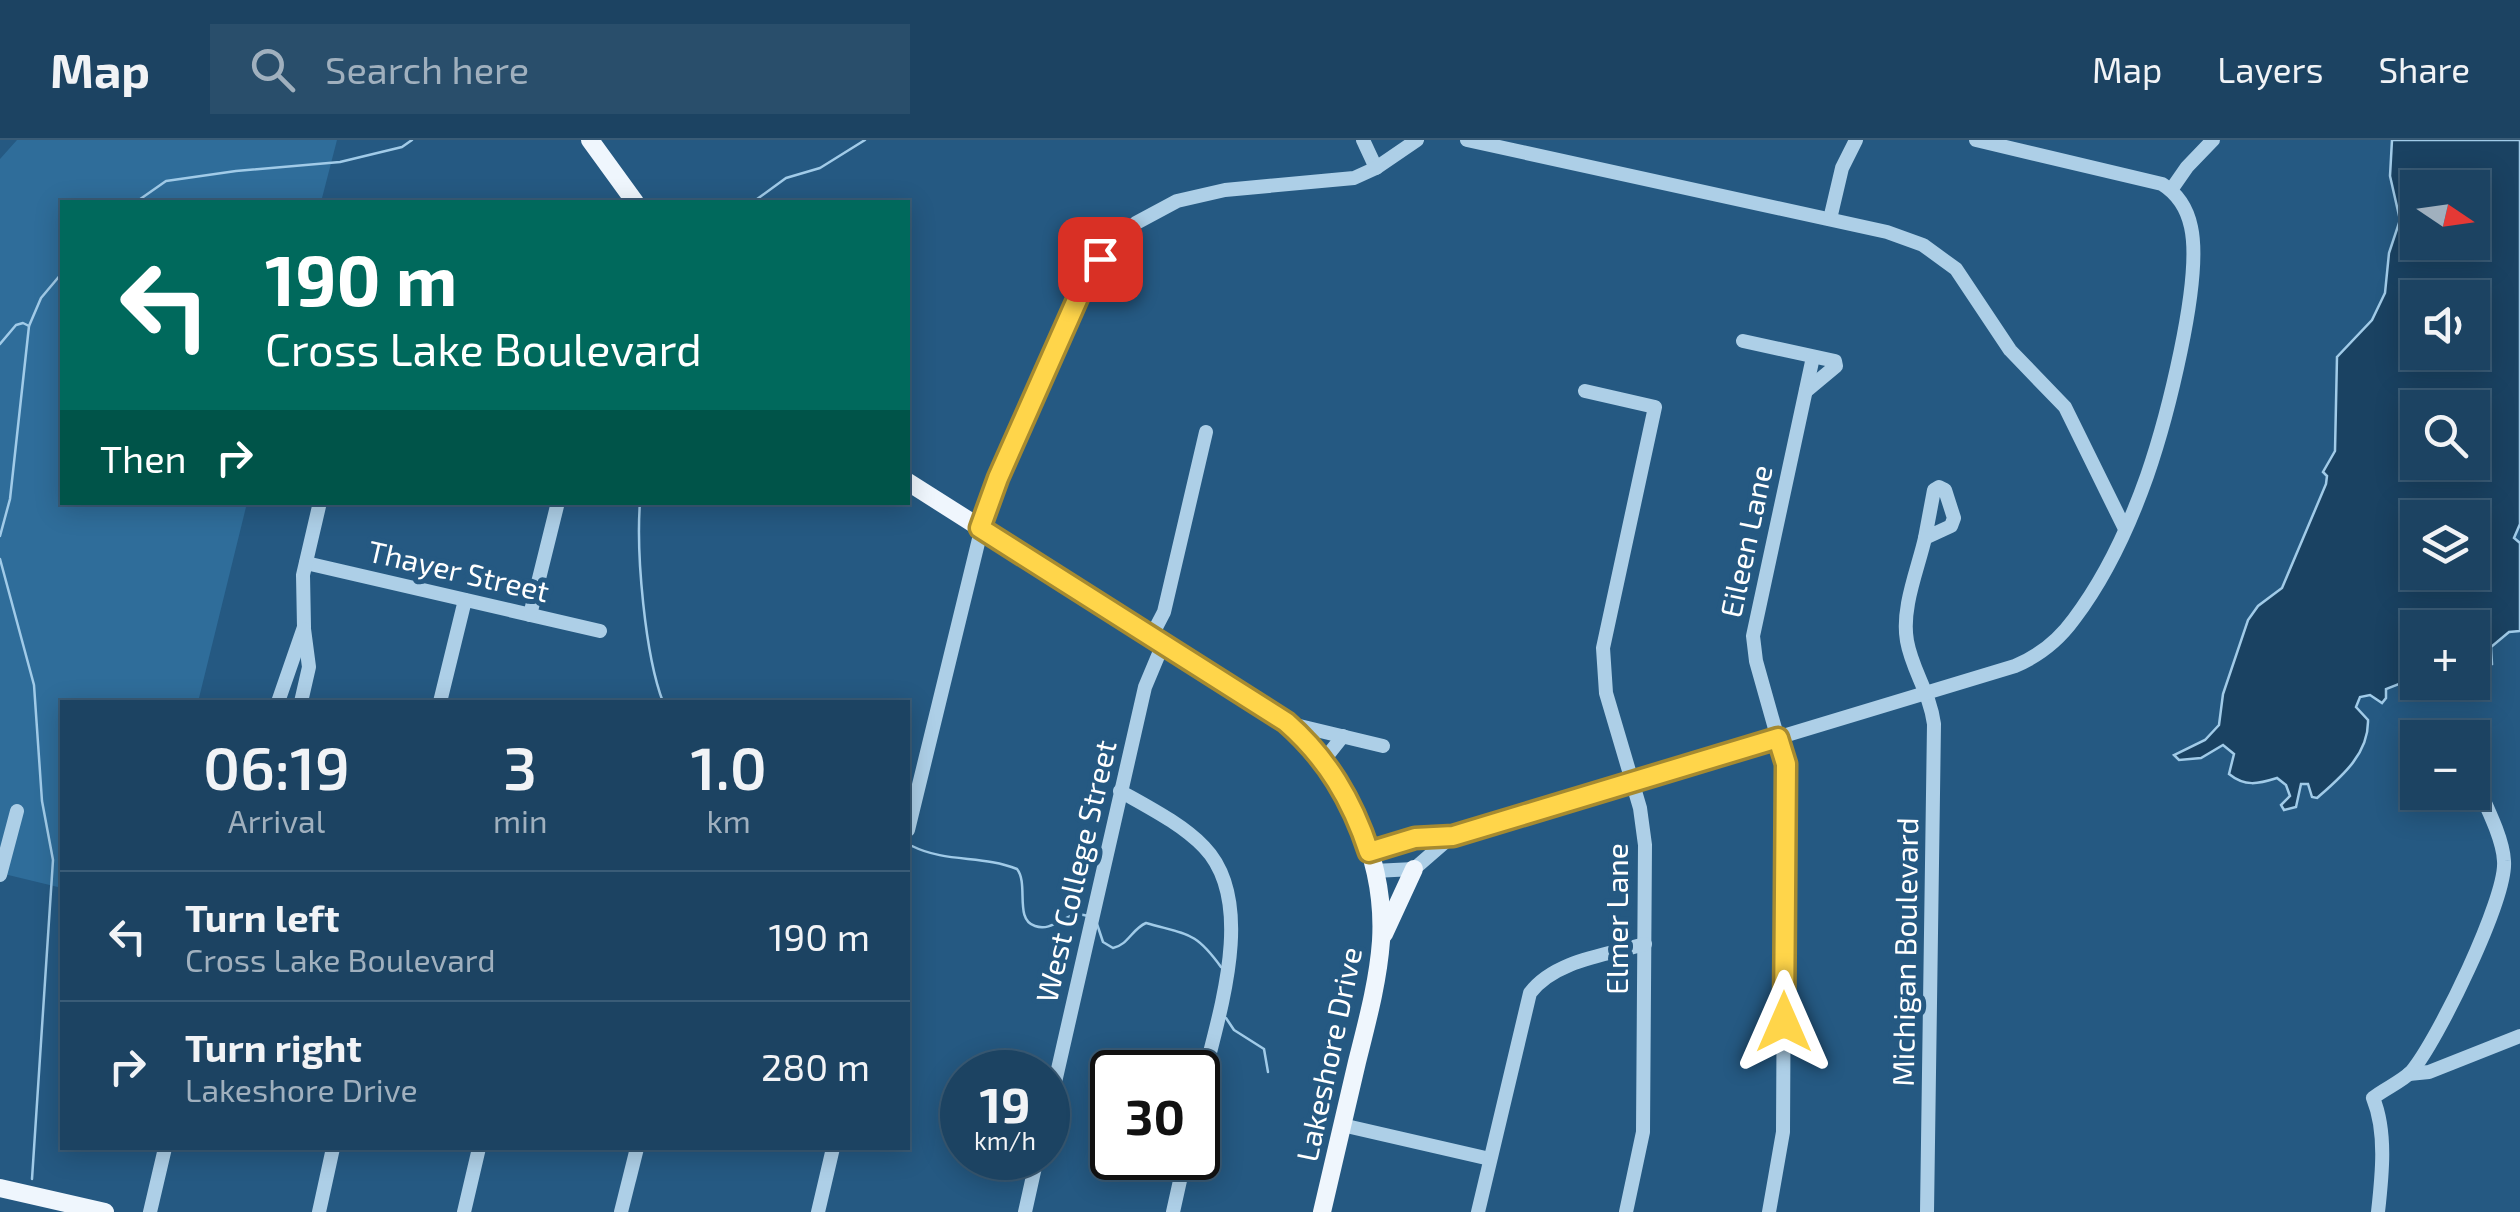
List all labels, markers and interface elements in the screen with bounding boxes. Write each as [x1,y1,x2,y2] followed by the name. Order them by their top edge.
[210,24,910,114] search box
[50,40,150,98] text: Map
[245,42,300,97] icon: search
[325,46,529,92] text: Search here
[2092,48,2162,90] text: Map
[2217,48,2323,90] text: Layers
[2378,48,2470,90] text: Share
[2400,170,2490,260] north arrow
[2400,170,2490,810] map controls
[1058,217,1143,302] pin
[1073,232,1128,287] icon: arrive
[265,236,458,320] text: 190 m
[100,240,230,370] icon: left
[2400,280,2490,370] button: sound
[265,321,702,375] text: Cross Lake Boulevard
[2400,390,2490,480] button: search
[207,430,262,485] icon: right
[100,435,187,481] text: Then
[1711,461,1779,621] street label: Eileen Lane
[2400,500,2490,590] button: layers
[365,532,553,608] street label: Thayer Street
[2400,610,2490,700] button: +
[2400,720,2490,810] button: −
[203,730,350,802] text: 06:19
[503,730,537,802] text: 3
[690,730,767,802] text: 1.0
[1027,736,1123,1006] street label: West College Street
[228,801,325,839] text: Arrival
[493,801,547,839] text: min
[707,801,751,839] text: km
[1884,817,1924,1087] street label: Michigan Boulevard
[1598,843,1634,995] street label: Elmer Lane
[185,894,340,940] text: Turn left
[100,909,155,964] icon: left
[768,913,870,959] text: 190 m
[185,940,496,978] text: Cross Lake Boulevard
[1288,944,1368,1164] street label: Lakeshore Drive
[1732,970,1836,1074] position arrow
[185,1024,362,1070] text: Turn right
[100,1039,155,1094] icon: right
[761,1043,870,1089] text: 280 m
[1090,1050,1220,1180] speed limit sign: 30
[185,1070,418,1108] text: Lakeshore Drive
[979,1073,1031,1133] text: 19
[974,1125,1036,1155] text: km/h

